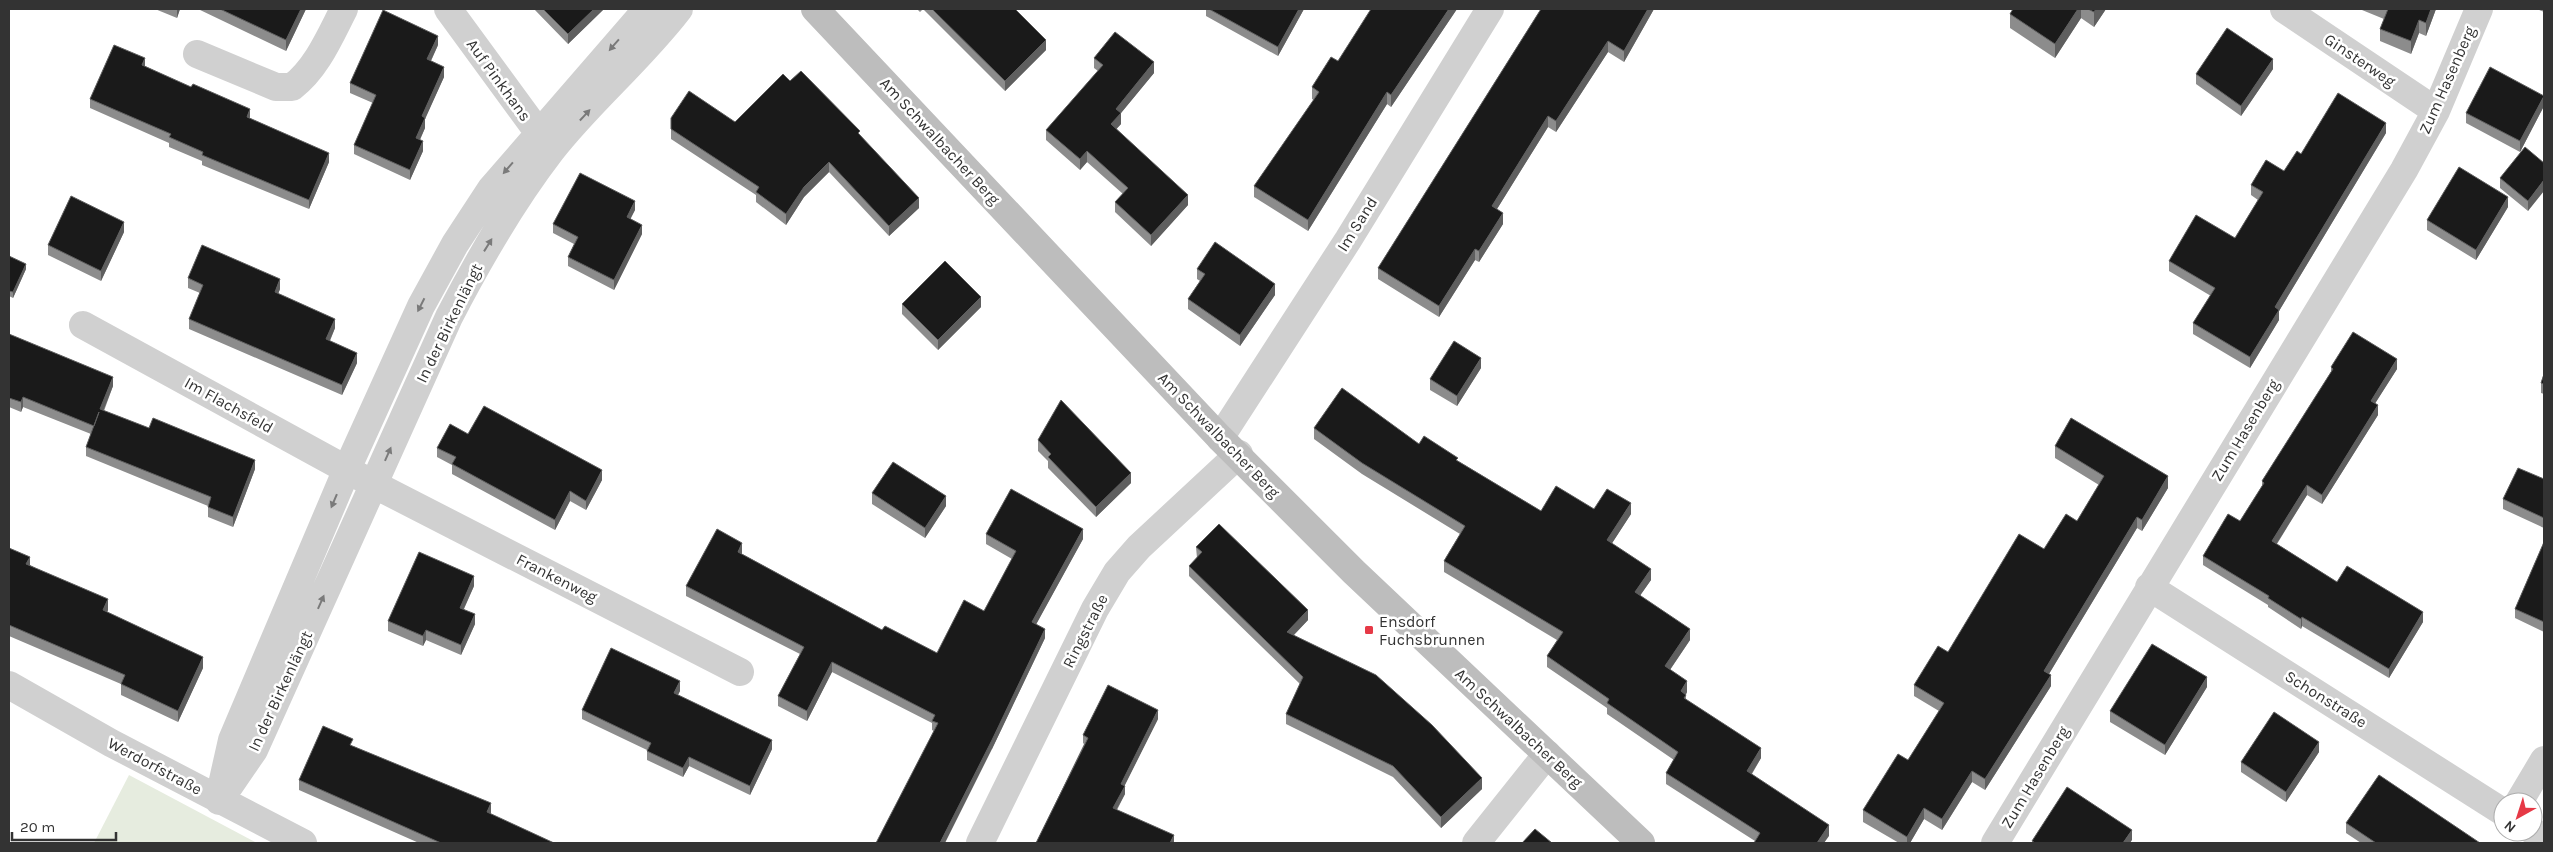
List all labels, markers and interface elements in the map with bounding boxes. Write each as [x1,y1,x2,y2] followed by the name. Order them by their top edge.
[2415,23,2479,137] street label: Zum Hasenberg
[2321,29,2399,91] street label: Ginsterweg
[463,35,535,125] street label: Auf Pinkhans
[609,39,620,52] one-way arrow
[876,73,1004,209] street label: Am Schwalbacher Berg
[579,109,591,121] one-way arrow
[503,162,514,174] one-way arrow
[1333,193,1381,255] street label: Im Sand
[483,238,493,251] one-way arrow
[412,260,486,386] street label: In der Birkenlängt
[417,298,425,312] one-way arrow
[1154,368,1284,502] street label: Am Schwalbacher Berg
[181,373,277,437] street label: Im Flachsfeld
[2207,375,2283,485] street label: Zum Hasenberg
[385,447,393,461] one-way arrow
[329,494,337,508] one-way arrow
[513,549,601,607] street label: Frankenweg
[1058,591,1112,671] street label: Ringstraße
[317,595,326,610] one-way arrow
[1379,612,1485,649] place label: Ensdorf Fuchsbrunnen
[1363,624,1375,636] marker: Ensdorf Fuchsbrunnen
[244,628,316,754] street label: In der Birkenlängt
[1451,664,1587,792] street label: Am Schwalbacher Berg
[2282,666,2370,732] street label: Schonstraße
[1997,722,2073,832] street label: Zum Hasenberg
[105,733,205,799] street label: Werdorfstraße
[2493,792,2543,842] north arrow
[12,810,116,842] scale bar
[2501,817,2519,836] text: N
[20,818,55,836] text: 20 m

